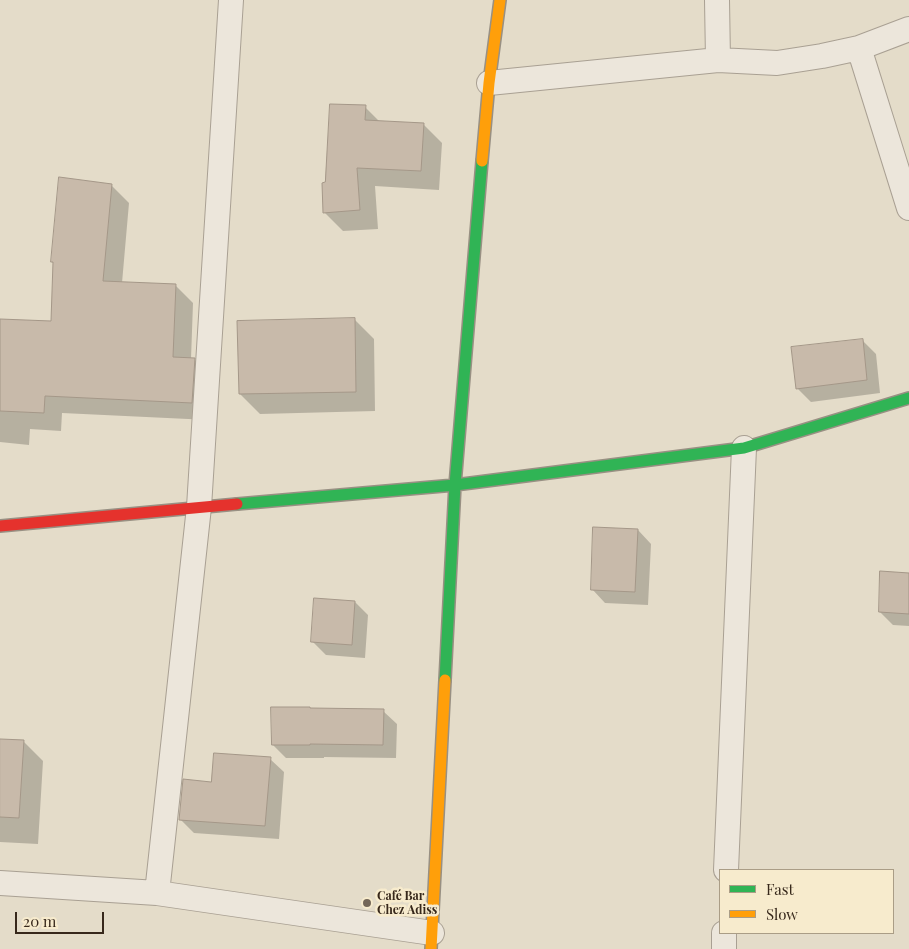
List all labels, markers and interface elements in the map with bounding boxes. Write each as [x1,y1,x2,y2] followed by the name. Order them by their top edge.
[719,869,894,934] legend
[766,879,794,899] text: Fast
[377,889,437,917] place label: Café Bar Chez Adiss
[361,897,373,909] marker: Café Bar Chez Adiss
[18,902,106,934] scale bar
[766,904,798,924] text: Slow
[23,911,56,931] text: 20 m

